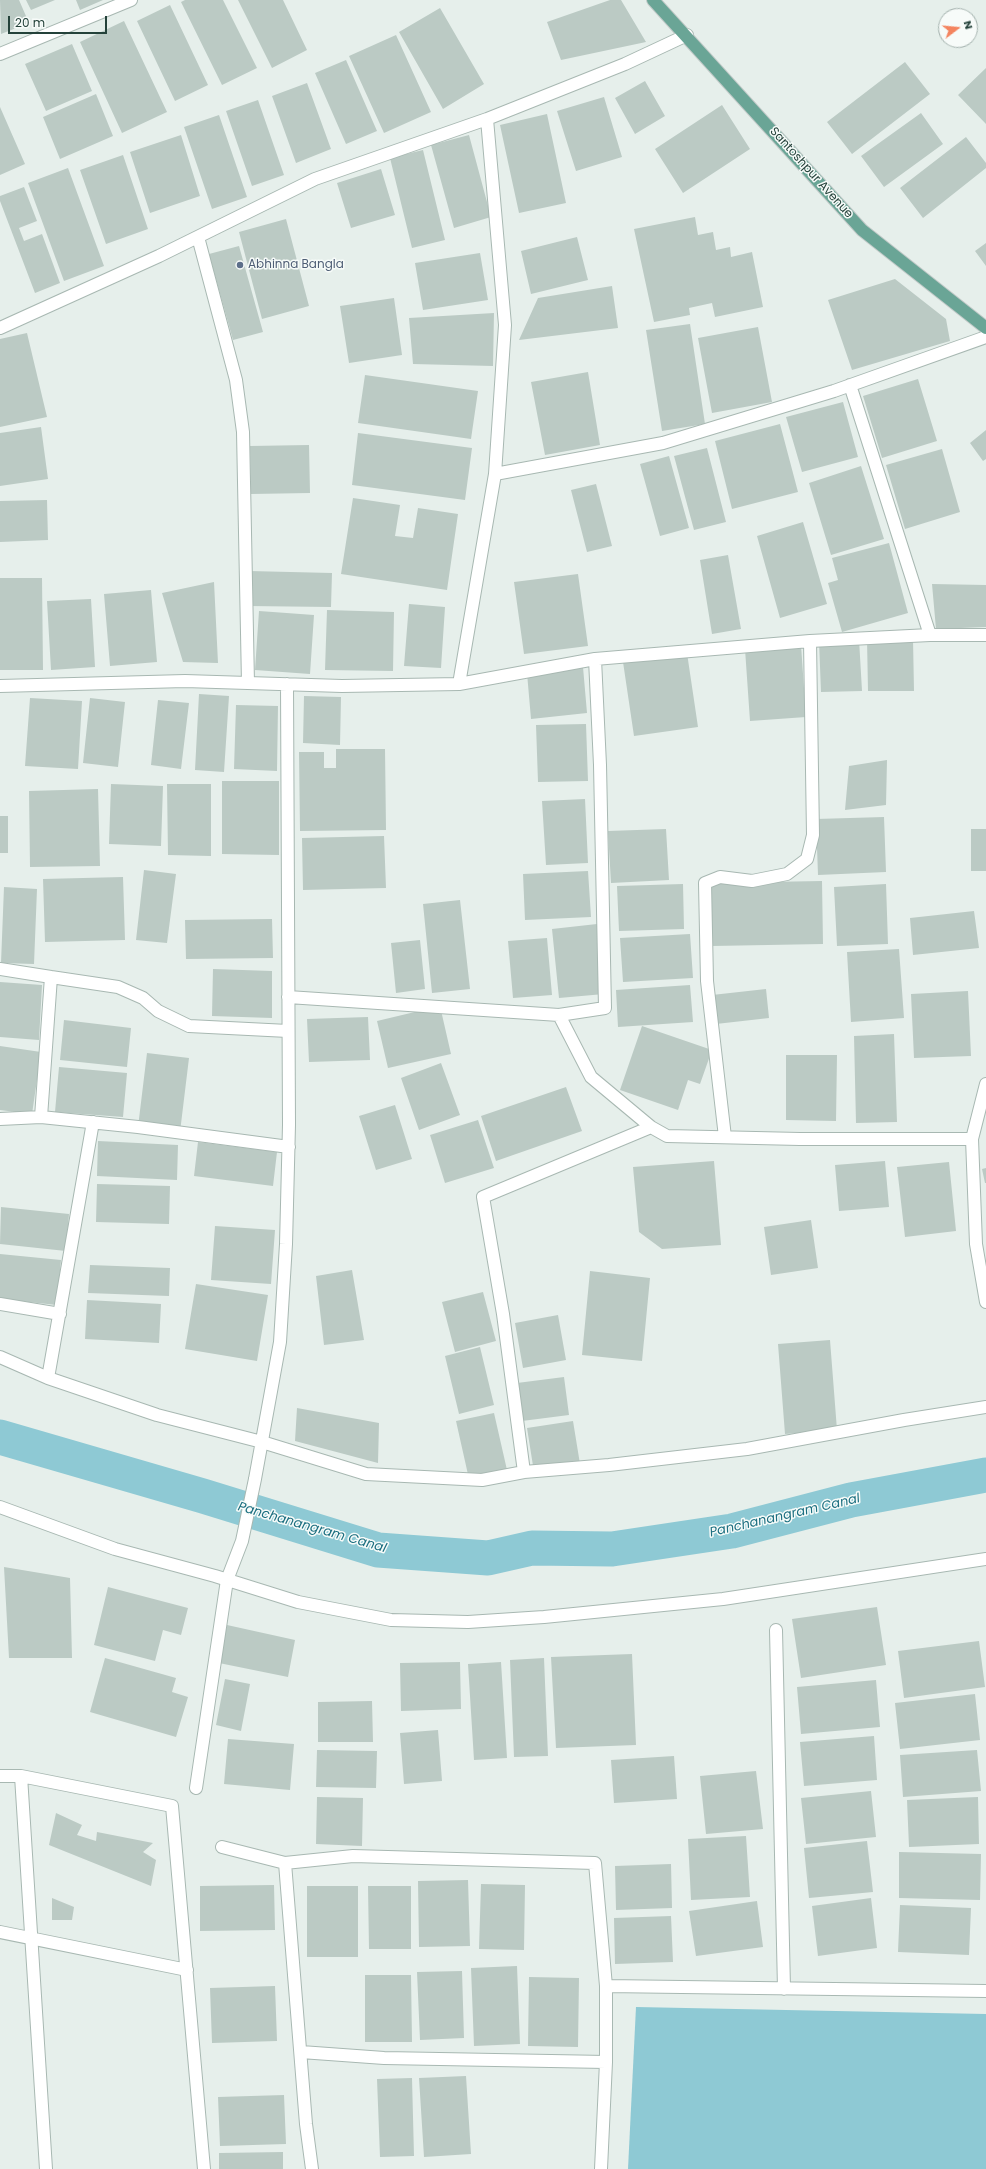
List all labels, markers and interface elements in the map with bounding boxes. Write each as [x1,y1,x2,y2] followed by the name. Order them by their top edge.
[10,8,109,34] scale bar
[938,8,978,48] north arrow
[15,14,45,31] text: 20 m
[960,19,977,31] text: N
[766,125,856,221] street label: Santoshpur Avenue
[248,258,344,272] place label: Abhinna Bangla
[235,260,245,270] marker: Abhinna Bangla
[708,1491,862,1541] water label: Panchanangram Canal
[236,1499,388,1557] water label: Panchanangram Canal

